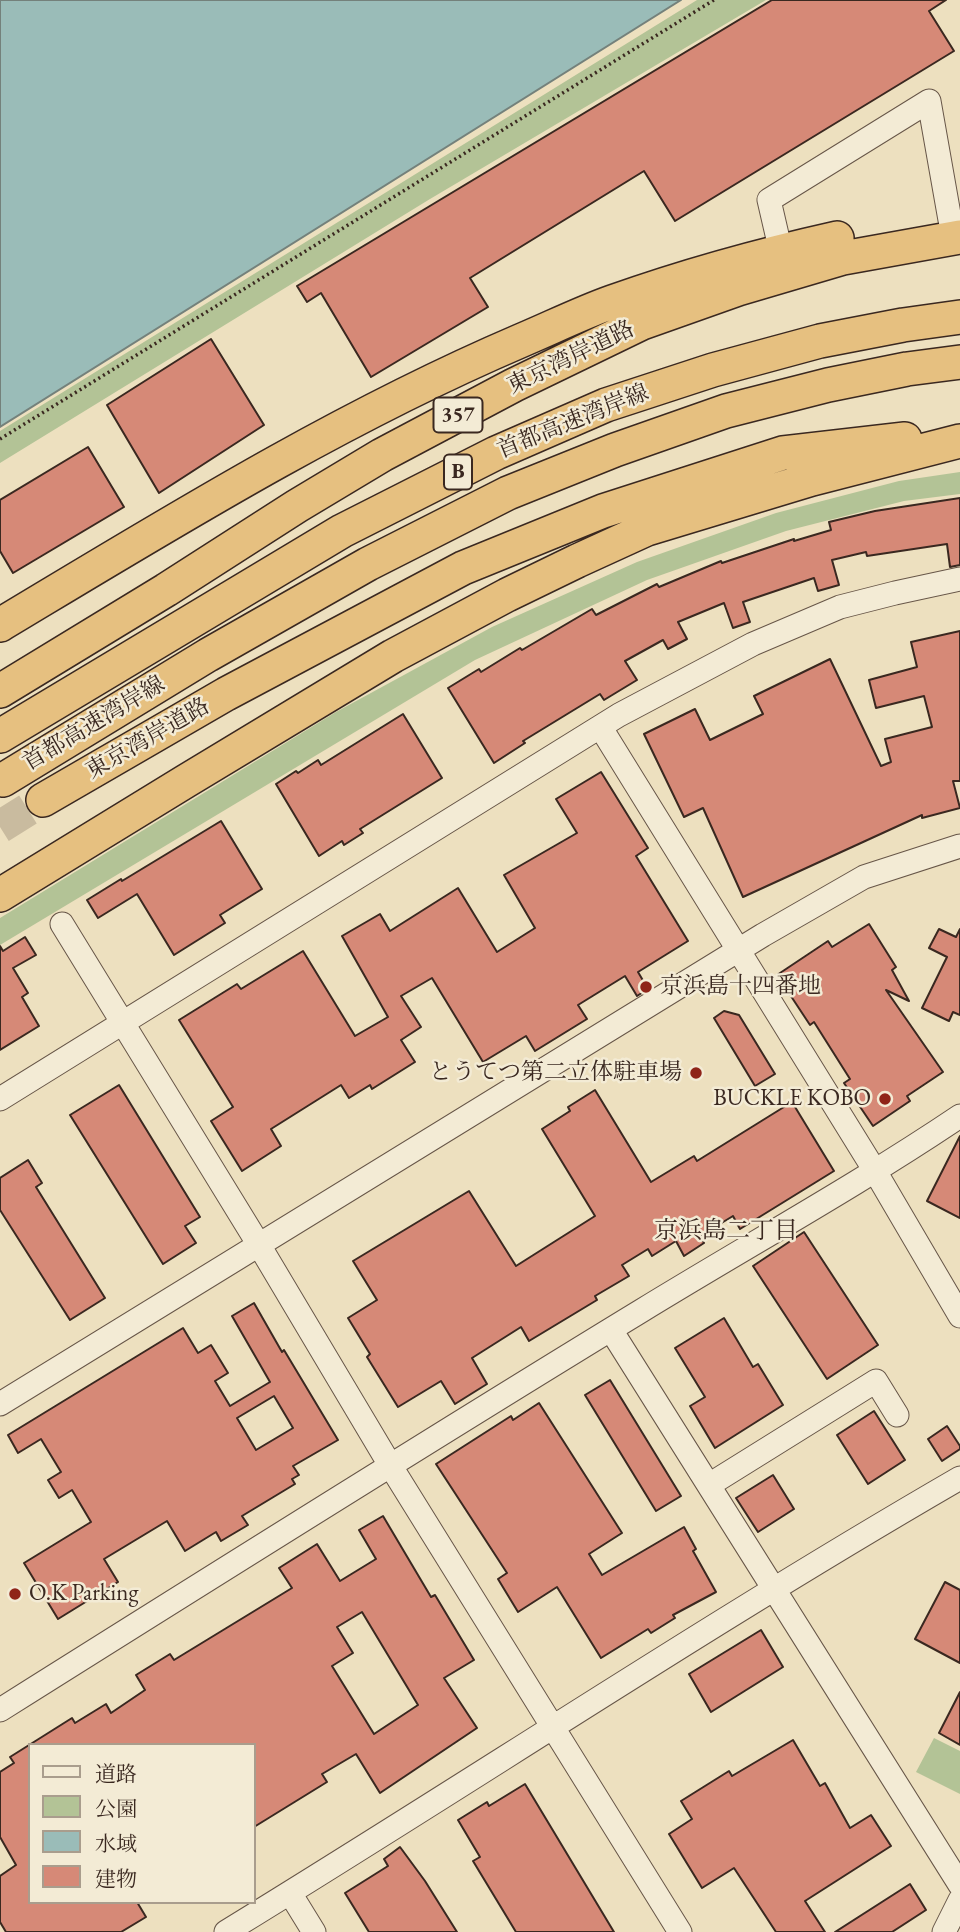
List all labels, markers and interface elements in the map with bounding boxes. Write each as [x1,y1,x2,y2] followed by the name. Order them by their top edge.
[503,315,639,401] street label: 東京湾岸道路
[493,379,653,465] street label: 首都高速湾岸線
[434,398,482,432] road number: 357
[444,454,472,490] road number: B
[18,671,170,777] street label: 首都高速湾岸線
[81,693,215,785] street label: 東京湾岸道路
[660,973,821,1001] place label: 京浜島十四番地
[638,979,654,995] marker: 京浜島十四番地
[429,1059,682,1087] place label: とうてつ第二立体駐車場
[688,1065,704,1081] marker: とうてつ第二立体駐車場
[713,1085,871,1113] place label: BUCKLE KOBO
[877,1091,893,1107] marker: BUCKLE KOBO
[654,1217,798,1245] district label: 京浜島二丁目
[29,1580,138,1608] place label: O.K Parking
[7,1586,23,1602] marker: O.K Parking
[28,1743,256,1904] legend
[95,1760,137,1787] text: 道路
[95,1795,137,1822] text: 公園
[95,1830,137,1857] text: 水域
[95,1865,137,1892] text: 建物

